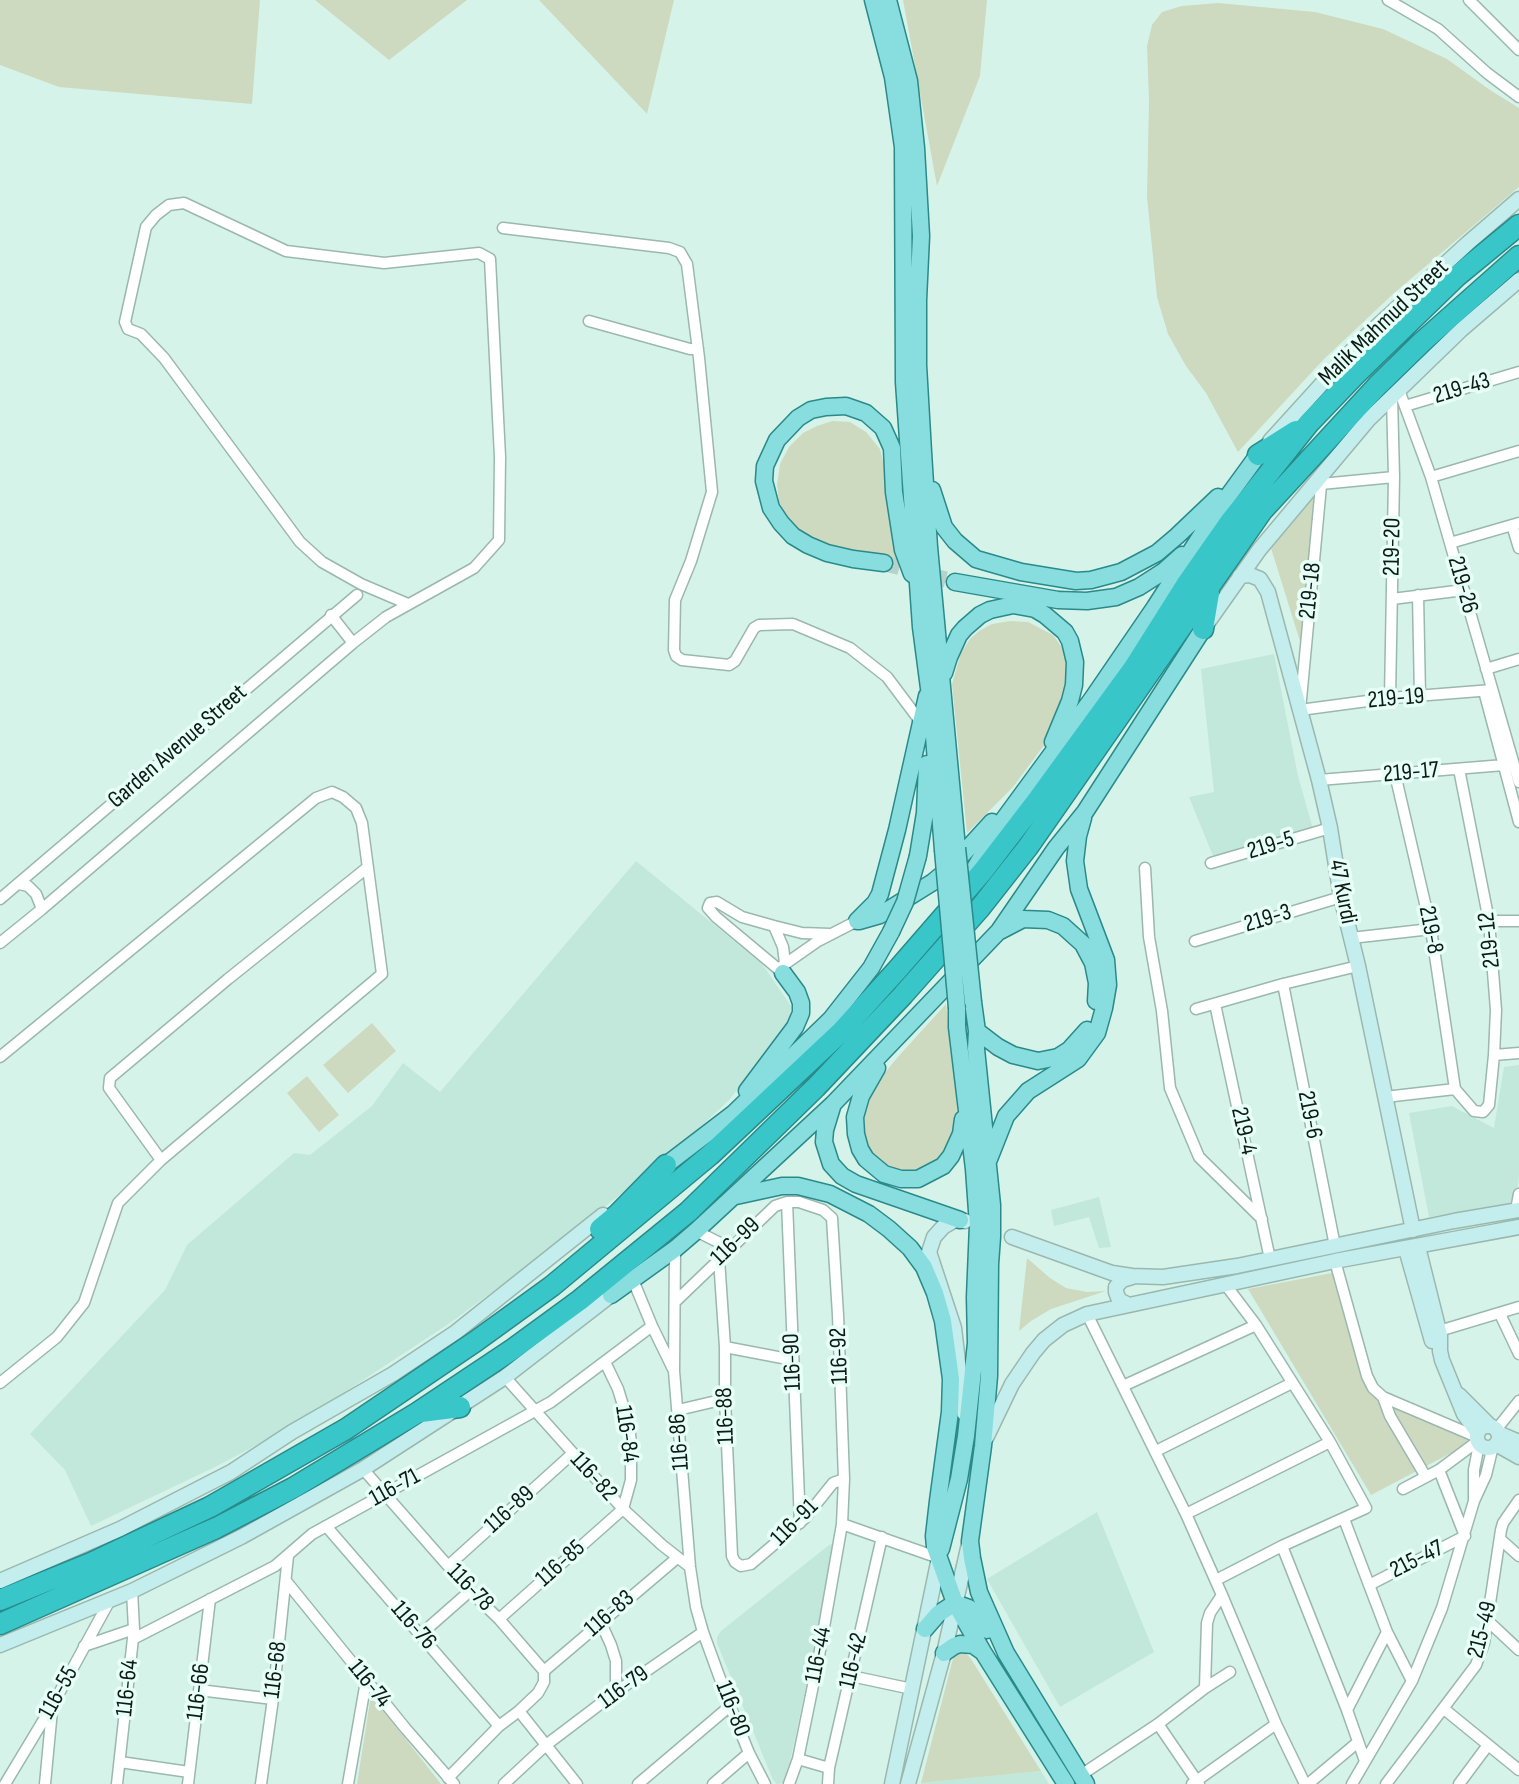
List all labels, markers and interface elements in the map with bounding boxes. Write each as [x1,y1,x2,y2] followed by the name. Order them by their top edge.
[1313,254,1455,392] street label: Malik Mahmud Street
[1430,367,1494,411] street label: 219-43
[1378,518,1408,576] street label: 219-20
[1440,553,1484,617] street label: 219-26
[1294,561,1328,621] street label: 219-18
[103,679,253,815] street label: Garden Avenue Street
[1366,682,1426,716] street label: 219-19
[1382,756,1440,790] street label: 219-17
[1244,825,1298,867] street label: 219-5
[1322,857,1362,927] street label: 47 Kurdi
[1241,898,1295,940] street label: 219-3
[1411,904,1449,956] street label: 219-8
[1473,910,1507,970] street label: 219-12
[1290,1089,1328,1141] street label: 219-6
[1224,1104,1262,1158] street label: 219-4
[705,1212,767,1272] street label: 116-99
[825,1327,855,1385] street label: 116-92
[778,1333,808,1391] street label: 116-90
[711,1387,741,1445] street label: 116-88
[608,1404,644,1464] street label: 116-84
[664,1412,696,1472] street label: 116-86
[563,1446,623,1508] street label: 116-82
[365,1463,425,1513] street label: 116-71
[479,1480,541,1540] street label: 116-89
[765,1493,825,1553] street label: 116-91
[530,1534,592,1594] street label: 116-85
[1385,1534,1449,1586] street label: 215-47
[440,1558,500,1618] street label: 116-78
[579,1585,641,1643] street label: 116-83
[384,1596,442,1656] street label: 116-76
[1462,1599,1504,1661] street label: 215-49
[799,1625,839,1685] street label: 116-44
[834,1630,874,1692] street label: 116-42
[258,1640,294,1700] street label: 116-68
[341,1654,397,1714] street label: 116-74
[111,1658,145,1718] street label: 116-64
[593,1660,655,1716] street label: 116-79
[33,1662,85,1724] street label: 116-55
[181,1662,217,1722] street label: 116-66
[708,1677,756,1741] street label: 116-80

